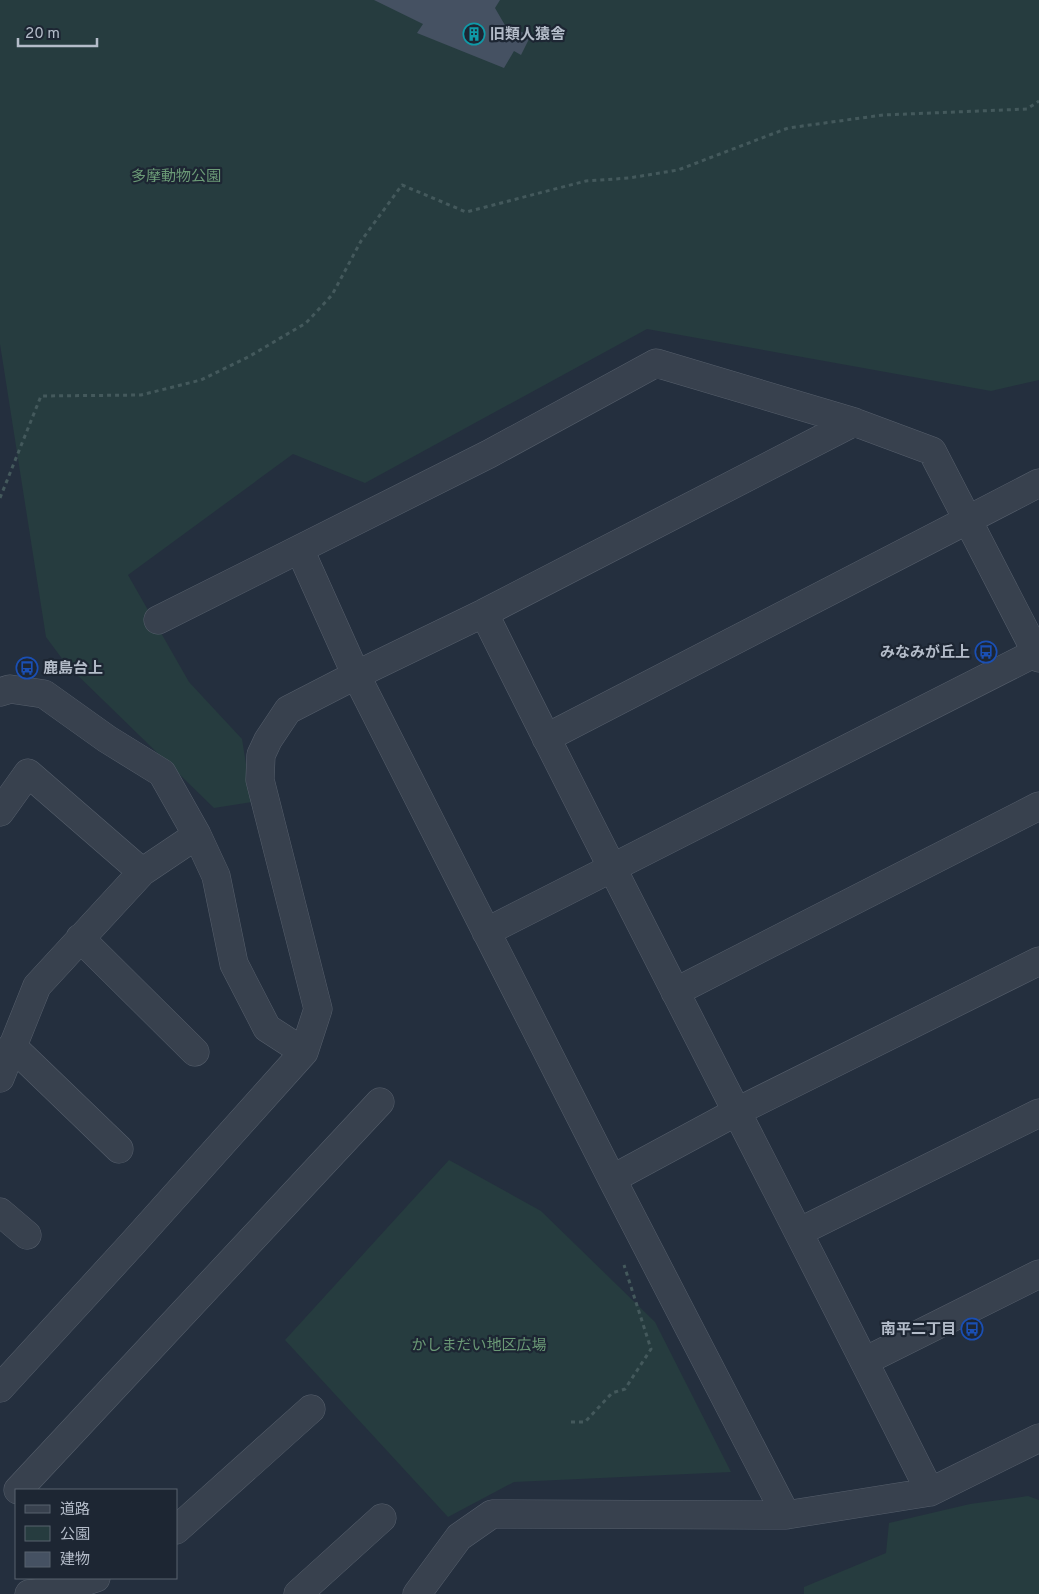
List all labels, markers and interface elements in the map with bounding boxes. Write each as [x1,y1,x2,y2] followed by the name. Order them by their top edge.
[18,15,96,47] scale bar
[462,22,486,46] building icon: 旧類人猿舎
[25,25,60,44] text: 20 m
[490,26,566,45] place label: 旧類人猿舎
[131,168,221,187] park label: 多摩動物公園
[974,640,998,664] bus stop icon: みなみが丘上
[880,644,970,663] place label: みなみが丘上
[15,656,39,680] bus stop icon: 鹿島台上
[43,659,103,679] place label: 鹿島台上
[960,1317,984,1341] bus stop icon: 南平二丁目
[881,1321,956,1340] place label: 南平二丁目
[411,1337,547,1356] park label: かしまだい地区広場
[15,1489,178,1579] legend
[60,1501,90,1520] text: 道路
[60,1526,90,1545] text: 公園
[60,1551,90,1570] text: 建物

